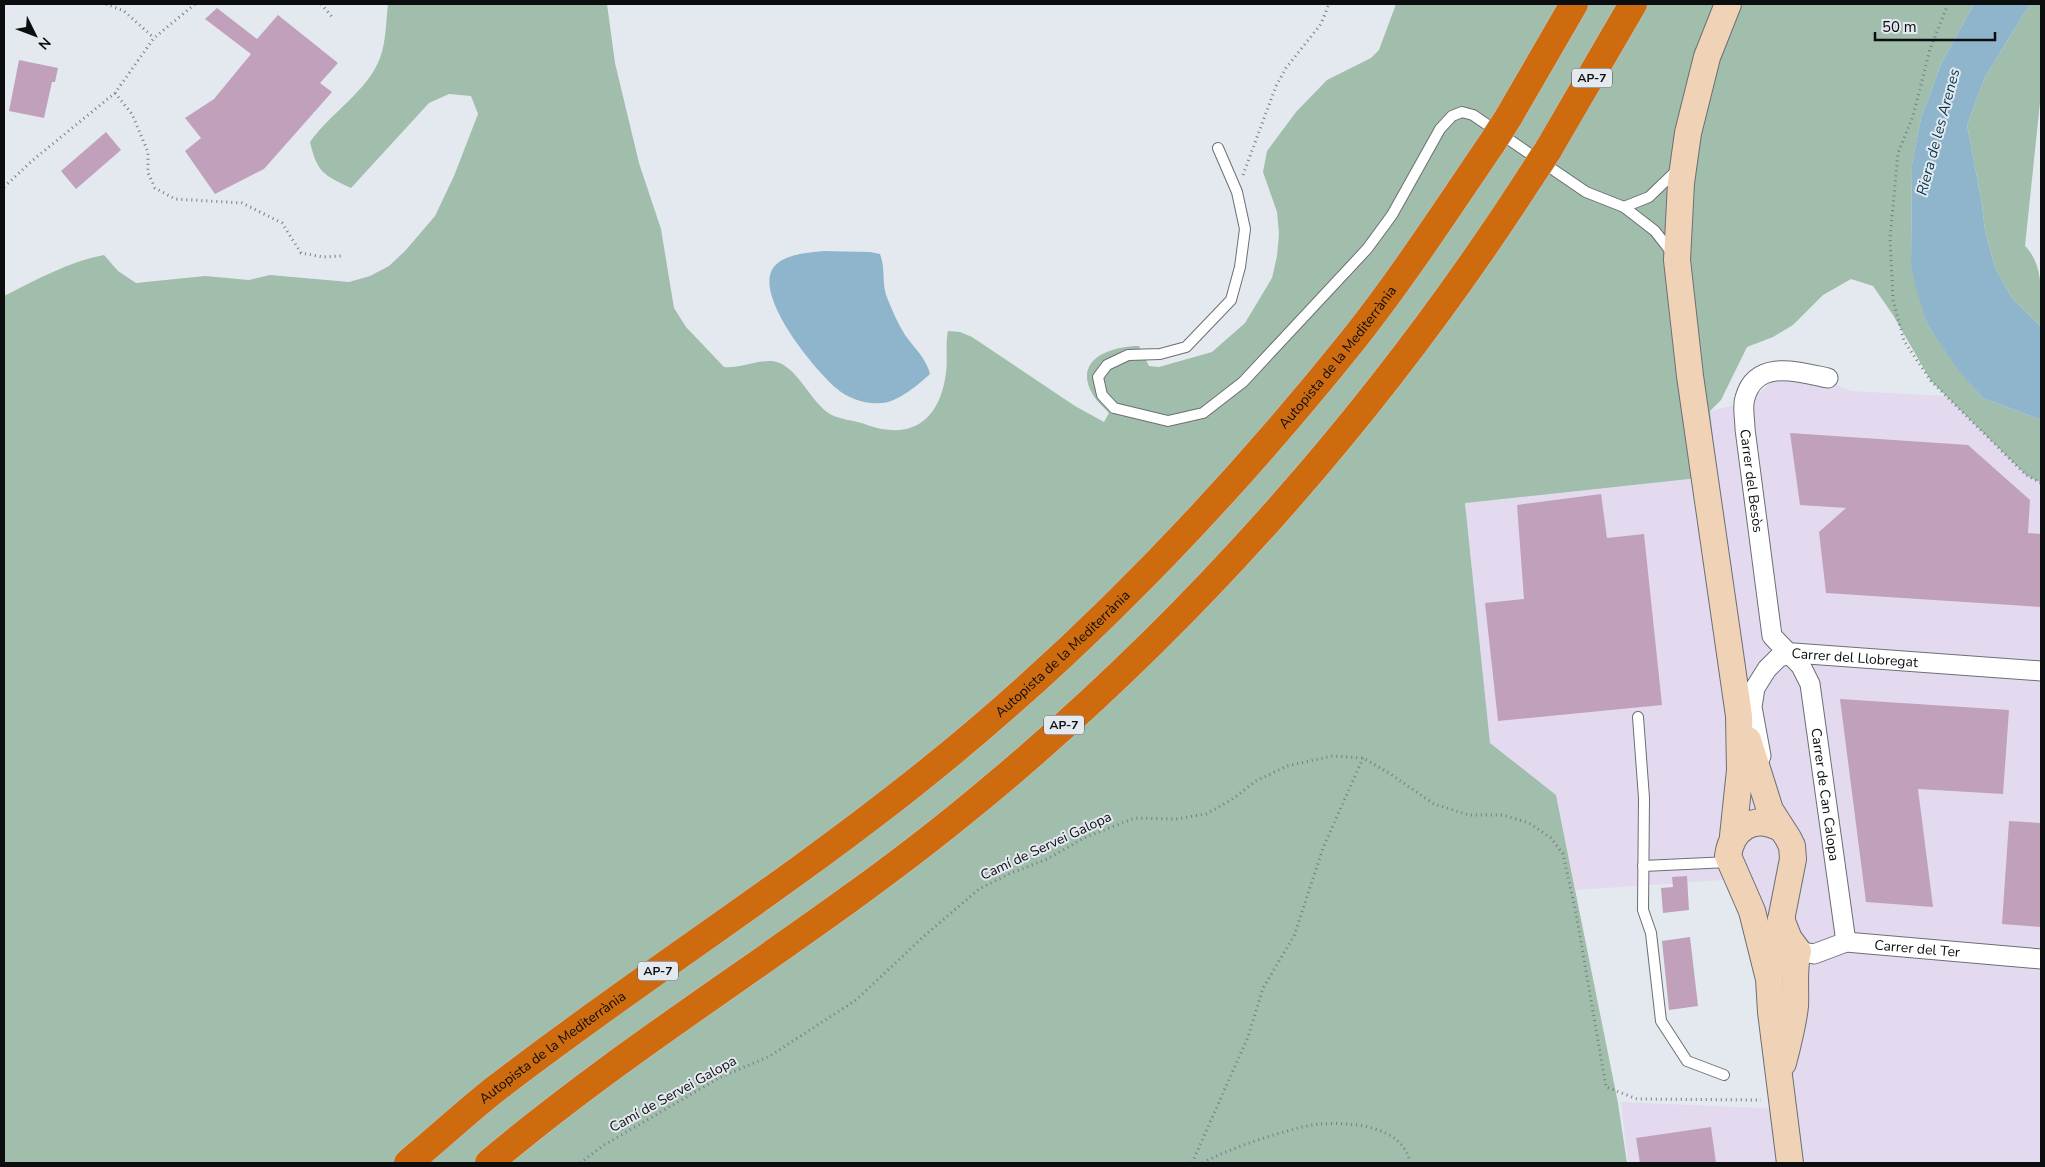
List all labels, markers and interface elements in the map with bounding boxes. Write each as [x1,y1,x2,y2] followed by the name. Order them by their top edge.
[10,10,60,60] north arrow
[1875,10,1995,42] scale bar
[1882,17,1917,37] text: 50 m
[34,33,55,54] text: N
[1911,66,1965,198] water label: Riera de les Arenes
[1572,68,1612,88] road number: AP-7
[1274,282,1401,433] street label: Autopista de la Mediterrània
[1736,428,1768,534] street label: Carrer del Besòs
[991,586,1134,721] street label: Autopista de la Mediterrània
[1791,643,1919,672] street label: Carrer del Llobregat
[1044,716,1084,734] road number: AP-7
[1807,727,1844,862] street label: Carrer de Can Calopa
[977,807,1115,885] street label: Camí de Servei Galopa
[1874,935,1961,961] street label: Carrer del Ter
[638,961,678,980] road number: AP-7
[475,986,629,1108] street label: Autopista de la Mediterrània
[606,1051,740,1137] street label: Camí de Servei Galopa

